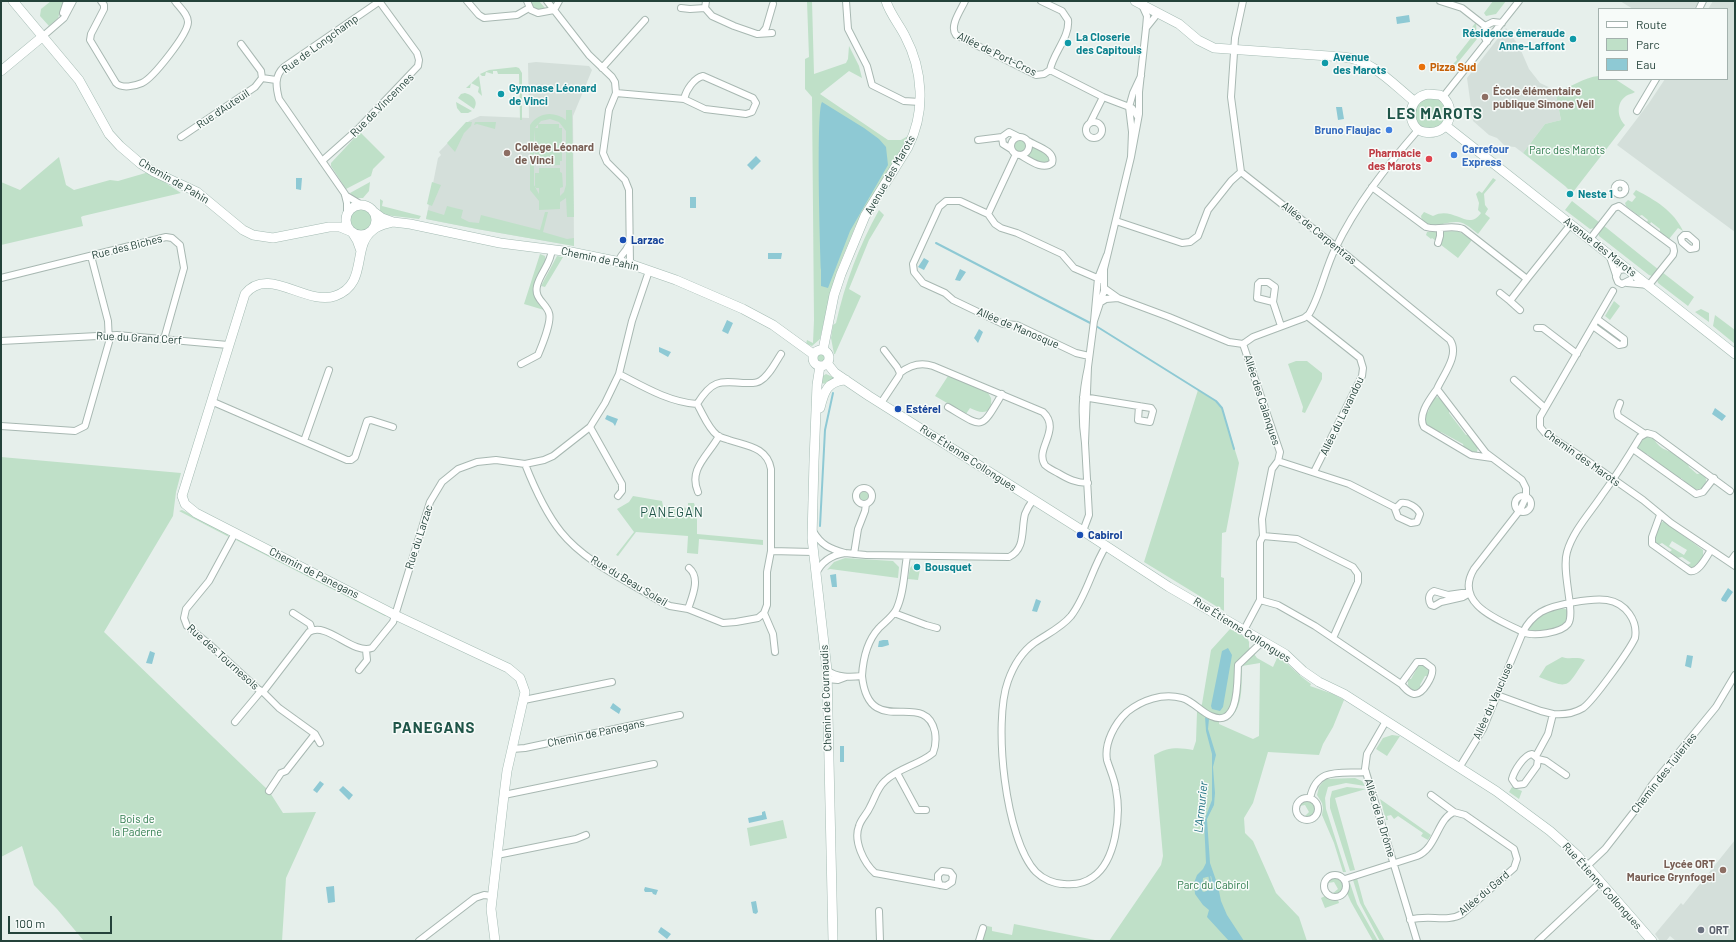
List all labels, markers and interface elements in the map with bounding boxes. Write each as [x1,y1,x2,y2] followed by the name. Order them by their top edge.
[1598,8,1728,80] legend
[279,12,361,76] street label: Rue de Longchamp
[1636,17,1667,31] text: Route
[1463,26,1565,52] place label: Résidence émeraude Anne-Laffont
[955,29,1039,79] street label: Allée de Port-Cros
[1076,30,1142,56] place label: La Closerie des Capitouls
[1568,34,1578,44] marker: Résidence émeraude Anne-Laffont
[1636,37,1660,51] text: Parc
[1063,38,1073,48] marker: La Closerie des Capitouls
[1333,50,1386,76] place label: Avenue des Marots
[1636,57,1656,71] text: Eau
[1320,58,1330,68] marker: Avenue des Marots
[1430,60,1476,74] place label: Pizza Sud
[1417,62,1427,72] marker: Pizza Sud
[348,71,416,139] street label: Rue de Vincennes
[509,81,597,107] place label: Gymnase Léonard de Vinci
[1493,84,1594,110] place label: École élémentaire publique Simone Veil
[194,86,252,132] street label: Rue d'Auteuil
[496,89,506,99] marker: Gymnase Léonard de Vinci
[1480,92,1490,102] marker: École élémentaire publique Simone Veil
[1387,105,1483,123] district label: LES MAROTS
[1315,123,1381,137] place label: Bruno Flaujac
[1384,125,1394,135] marker: Bruno Flaujac
[862,133,918,217] street label: Avenue des Marots
[515,140,594,166] place label: Collège Léonard de Vinci
[1462,142,1509,168] place label: Carrefour Express
[1529,143,1605,157] park label: Parc des Marots
[1368,146,1421,172] place label: Pharmacie des Marots
[502,148,512,158] marker: Collège Léonard de Vinci
[1449,150,1459,160] marker: Carrefour Express
[1424,154,1434,164] marker: Pharmacie des Marots
[136,155,212,207] street label: Chemin de Pahin
[1578,187,1613,201] place label: Neste 1
[1565,189,1575,199] marker: Neste 1
[1279,199,1359,267] street label: Allée de Carpentras
[1561,214,1639,280] street label: Avenue des Marots
[90,232,164,262] street label: Rue des Biches
[631,233,664,247] place label: Larzac
[618,235,628,245] marker: Larzac
[560,244,640,274] street label: Chemin de Pahin
[975,305,1061,351] street label: Allée de Manosque
[96,329,182,347] street label: Rue du Grand Cerf
[1241,353,1283,447] street label: Allée des Calanques
[1317,374,1367,458] street label: Allée du Lavandou
[906,402,941,416] place label: Estérel
[893,404,903,414] marker: Estérel
[917,422,1019,494] street label: Rue Étienne Collongues
[1541,427,1623,489] street label: Chemin des Marots
[402,503,436,571] street label: Rue du Larzac
[640,505,704,521] district label: PANEGAN
[1088,528,1122,542] place label: Cabirol
[1075,530,1085,540] marker: Cabirol
[267,545,361,601] street label: Chemin de Panegans
[588,553,670,609] street label: Rue du Beau Soleil
[925,560,972,574] place label: Bousquet
[912,562,922,572] marker: Bousquet
[1191,595,1293,665] street label: Rue Étienne Collongues
[184,621,262,693] street label: Rue des Tournesols
[818,645,834,751] street label: Chemin de Cournaudis
[1470,661,1516,741] street label: Allée du Vaucluse
[546,716,646,750] street label: Chemin de Panegans
[393,719,475,737] district label: PANEGANS
[1628,730,1700,816] street label: Chemin des Tuileries
[1362,777,1398,859] street label: Allée de la Drôme
[1191,781,1211,833] water label: L'Armurier
[112,812,162,838] park label: Bois de la Paderne
[1560,840,1644,932] street label: Rue Étienne Collongues
[1627,857,1715,883] place label: Lycée ORT Maurice Grynfogel
[1718,865,1728,875] marker: Lycée ORT Maurice Grynfogel
[1456,868,1512,918] street label: Allée du Gard
[1177,878,1249,892] park label: Parc du Cabirol
[10,908,114,934] scale bar
[15,916,45,930] text: 100 m
[1709,923,1729,937] place label: ORT
[1696,925,1706,935] marker: ORT

